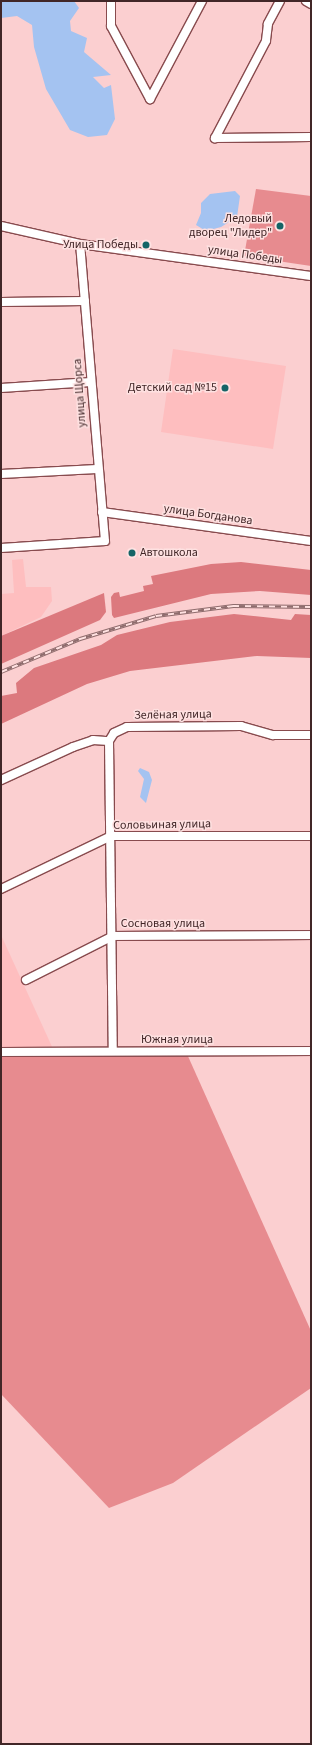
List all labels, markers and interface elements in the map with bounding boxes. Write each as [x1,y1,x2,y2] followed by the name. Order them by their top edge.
[189,212,272,240] place label: Ледовый дворец "Лидер"
[275,221,285,231] marker: Ледовый дворец "Лидер"
[63,238,138,252] place label: Улица Победы
[141,240,151,250] marker: Улица Победы
[207,243,283,267] street label: улица Победы
[70,358,90,428] street label: улица Щорса
[128,381,217,395] place label: Детский сад №15
[220,383,230,393] marker: Детский сад №15
[163,502,253,528] street label: улица Богданова
[140,546,198,560] place label: Автошкола
[127,548,137,558] marker: Автошкола
[134,707,212,723] street label: Зелёная улица
[113,817,211,833] street label: Соловьиная улица
[121,917,205,931] street label: Сосновая улица
[141,1033,213,1047] street label: Южная улица

